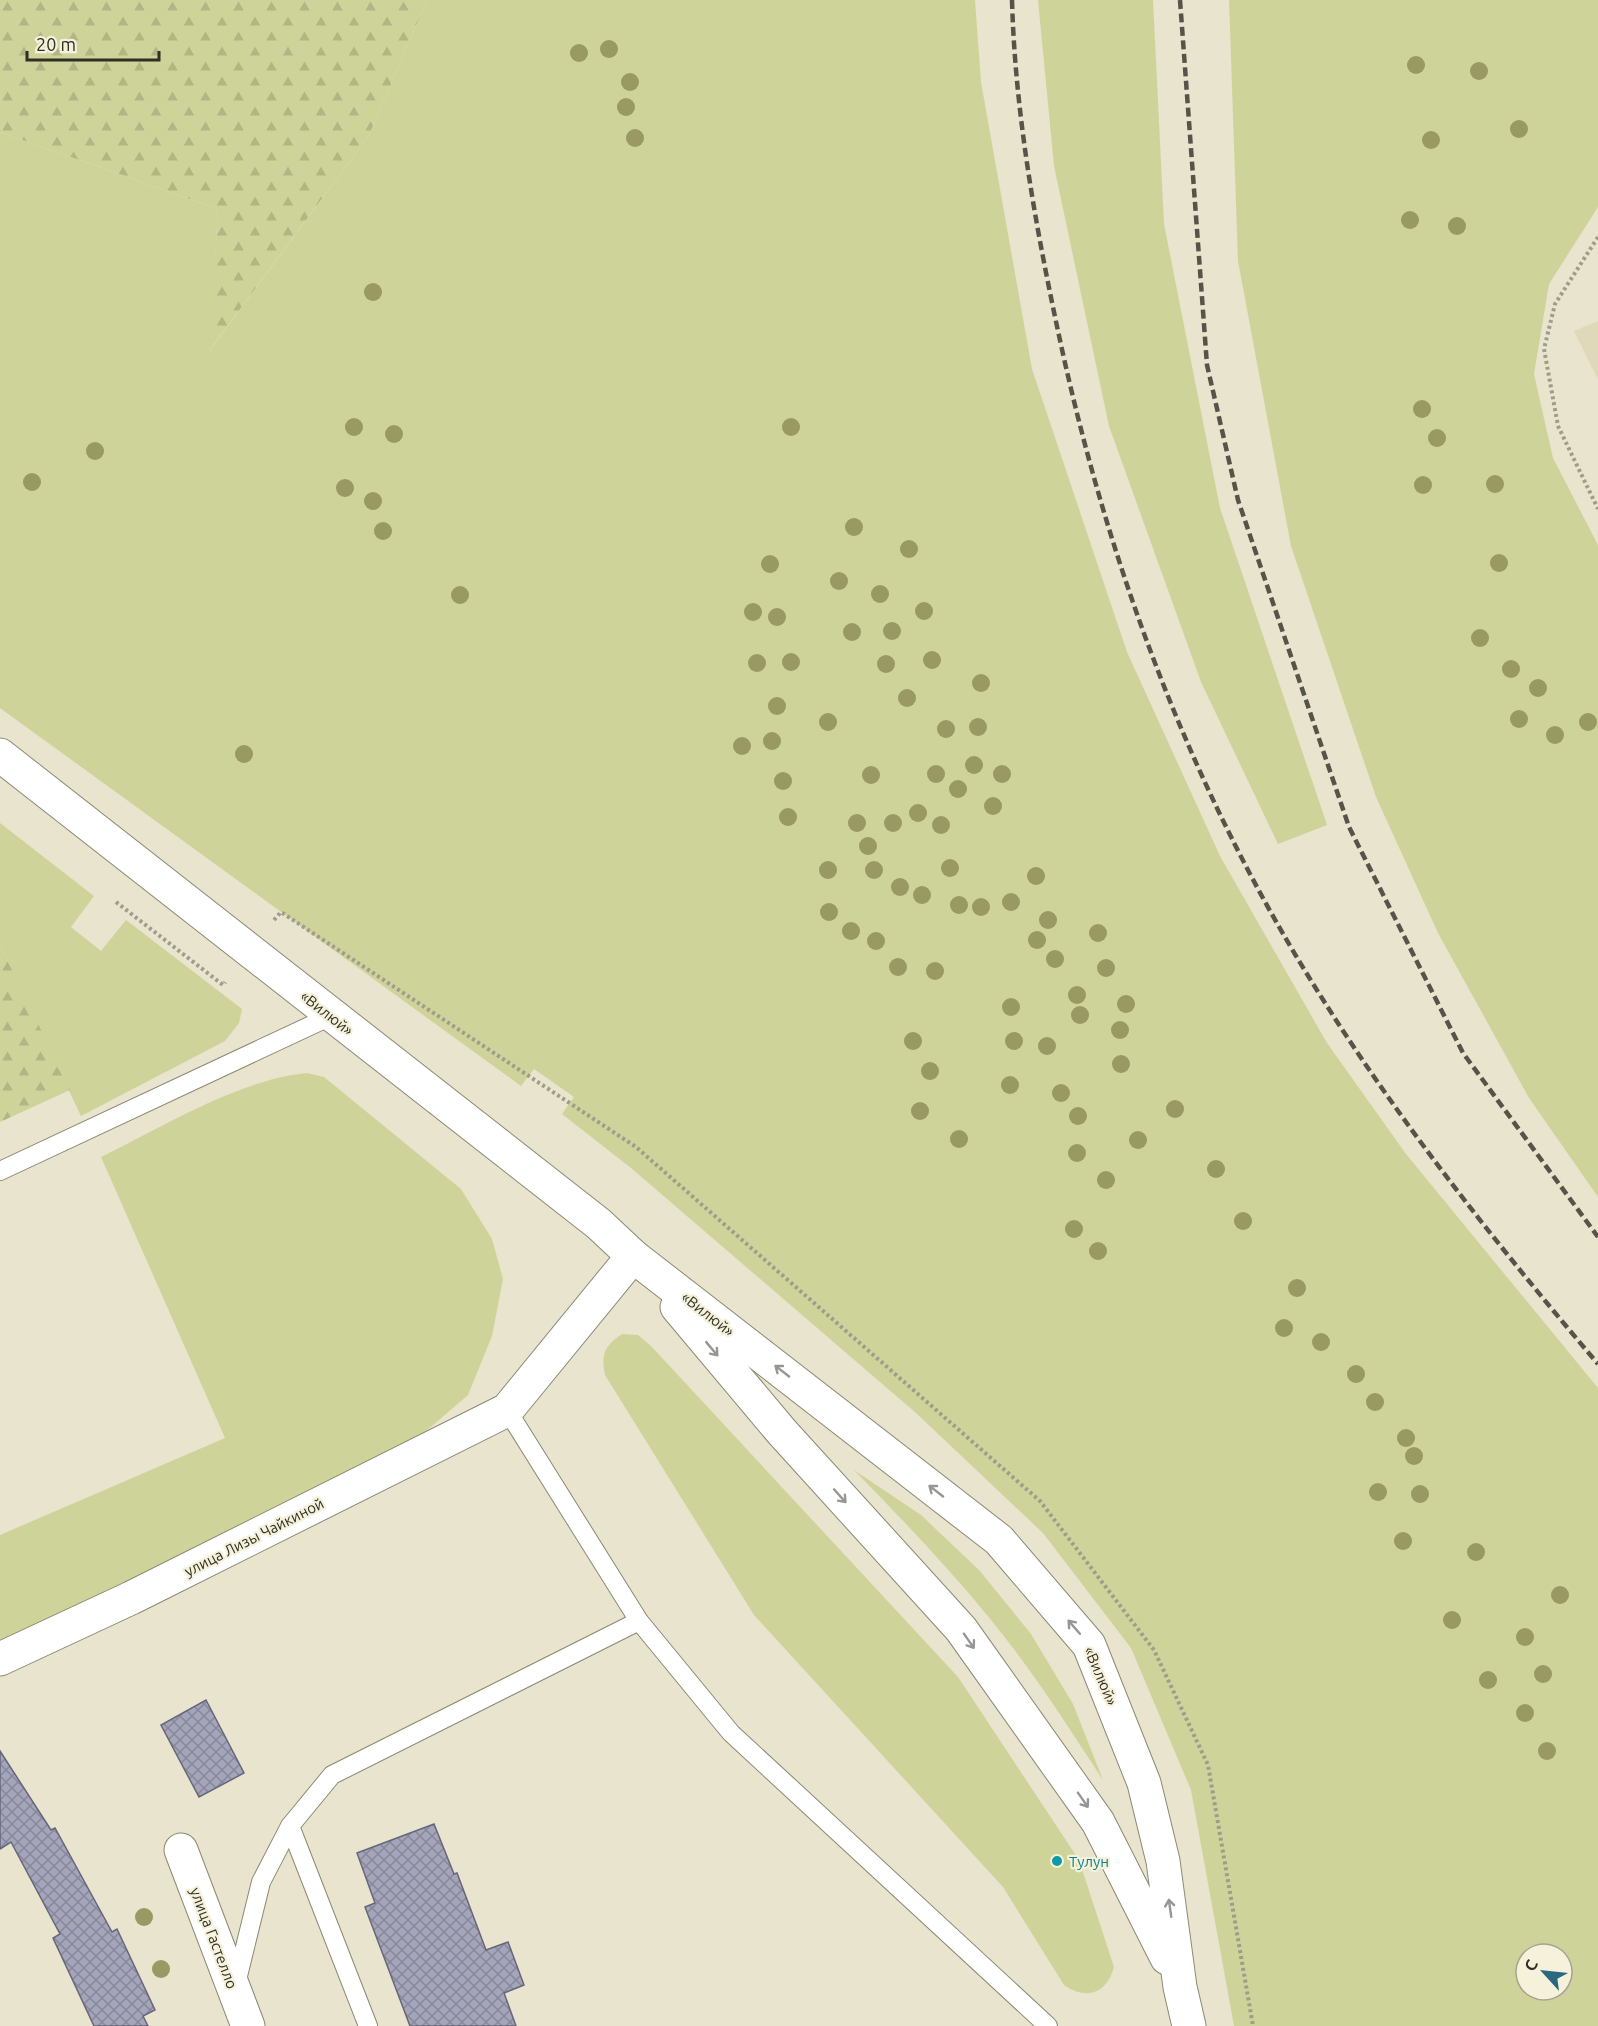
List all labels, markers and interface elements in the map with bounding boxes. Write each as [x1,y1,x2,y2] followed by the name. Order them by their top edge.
[27,24,159,62] scale bar
[36,34,76,54] text: 20 m
[297,987,357,1039] street label: «Вилюй»
[678,1288,738,1340] street label: «Вилюй»
[705,1340,718,1356] one-way arrow
[774,1365,790,1378] one-way arrow
[928,1484,944,1497] one-way arrow
[833,1488,847,1503] one-way arrow
[181,1494,327,1580] street label: улица Лизы Чайкиной
[1067,1620,1081,1635] one-way arrow
[963,1633,976,1649] one-way arrow
[1081,1644,1121,1708] street label: «Вилюй»
[1076,1791,1089,1807] one-way arrow
[1069,1853,1109,1870] place label: Тулун
[1050,1854,1064,1868] marker: Тулун
[187,1885,241,1991] street label: улица Гастелло
[1164,1899,1175,1918] one-way arrow
[1514,1942,1574,2002] north arrow
[1520,1957,1541,1974] text: С

